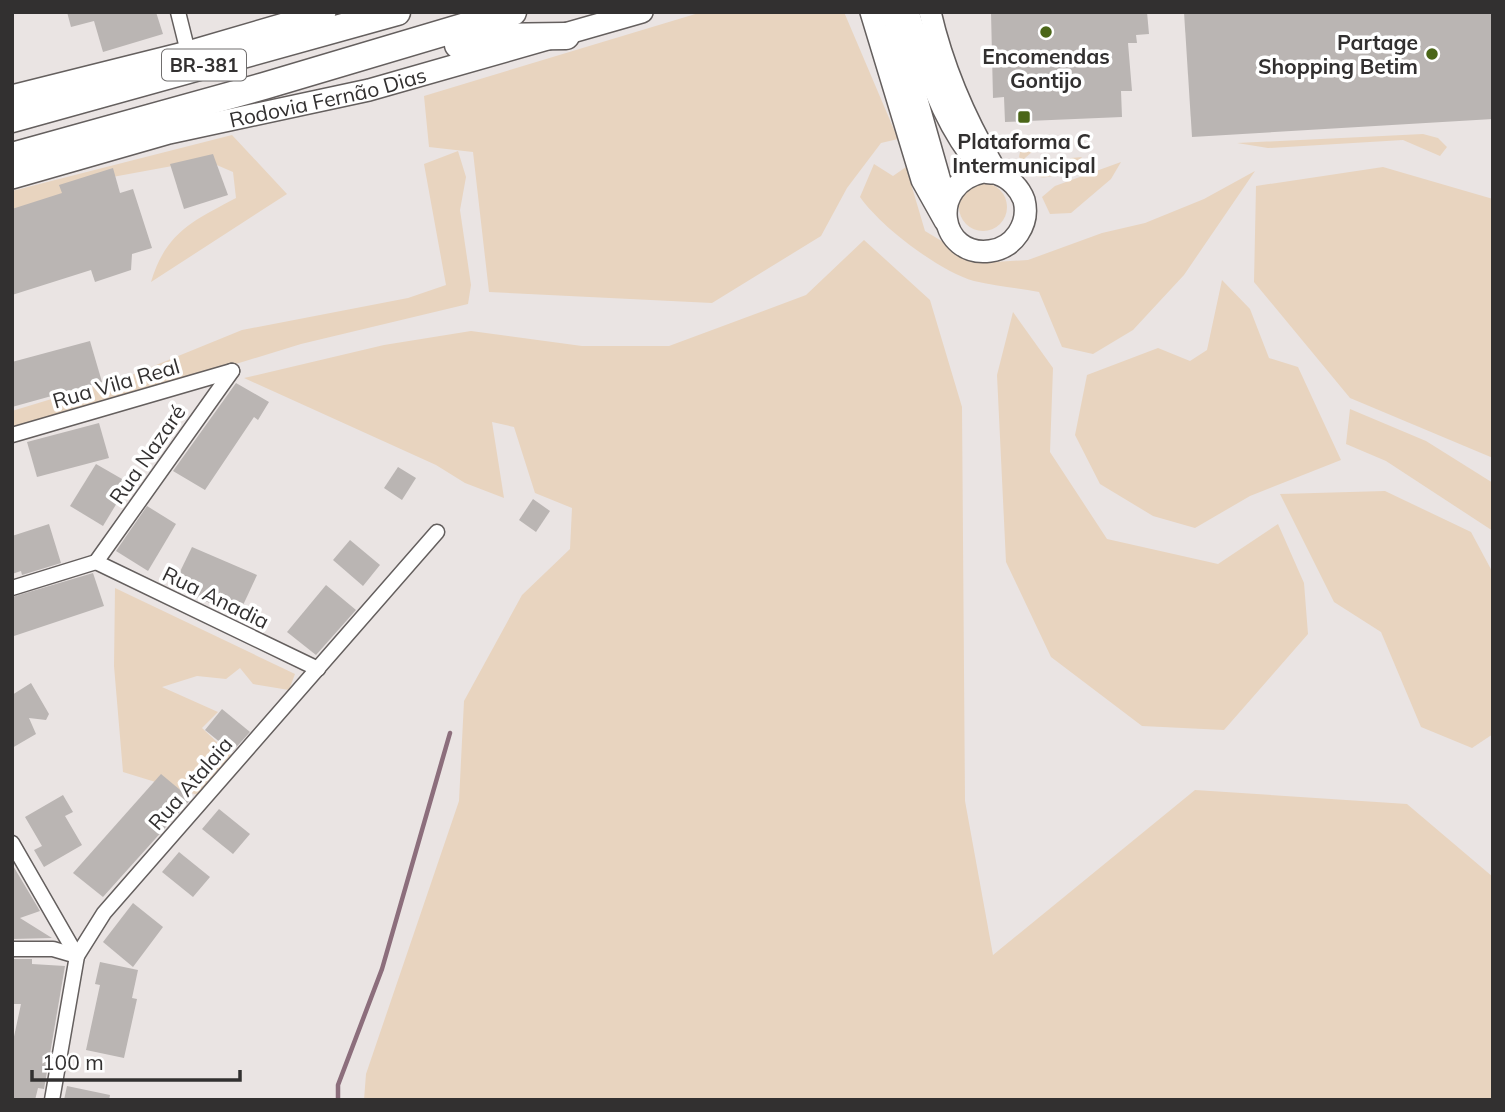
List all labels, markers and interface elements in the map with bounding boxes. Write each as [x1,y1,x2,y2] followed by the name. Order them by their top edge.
[1038,24,1054,40] marker: Encomendas Gontijo
[1258,29,1418,79] place label: Partage Shopping Betim
[982,43,1110,93] place label: Encomendas Gontijo
[1424,46,1440,62] marker: Partage Shopping Betim
[162,50,246,80] road number: BR-381
[227,61,429,133] street label: Rodovia Fernão Dias
[1016,109,1032,125] marker: Plataforma C Intermunicipal
[952,128,1096,178] place label: Plataforma C Intermunicipal
[50,352,182,414] street label: Rua Vila Real
[103,399,191,509] street label: Rua Nazaré
[158,560,274,634] street label: Rua Anadia
[142,731,238,835] street label: Rua Atalaia
[32,1038,240,1082] scale bar
[42,1049,104,1075] text: 100 m

